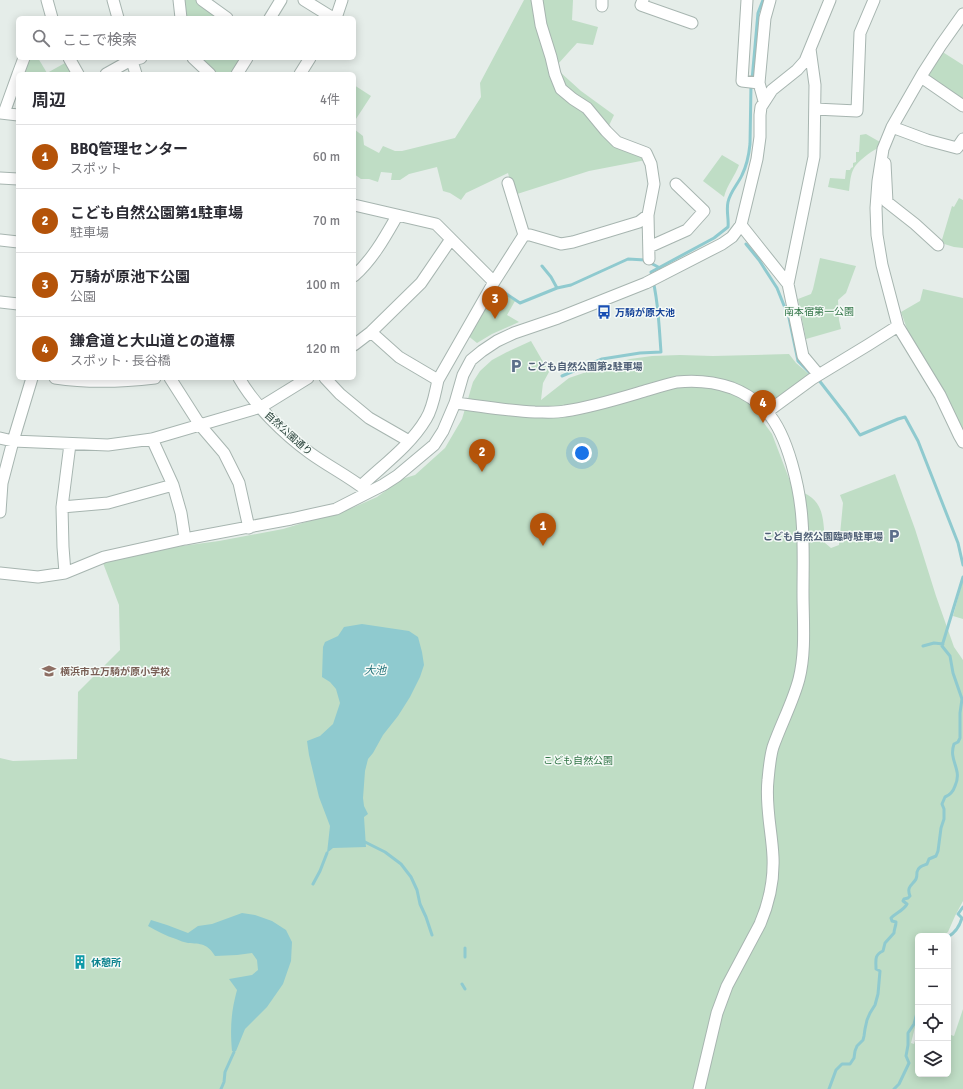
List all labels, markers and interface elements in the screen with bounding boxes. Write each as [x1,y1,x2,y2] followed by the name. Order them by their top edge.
[16,16,356,60] search box
[30,27,52,49] icon: search
[62,31,137,49] text: ここで検索
[32,90,66,111] text: 周辺
[320,92,340,108] text: 4件
[70,140,188,158] text: BBQ管理センター
[41,149,49,165] text: 1
[313,149,340,165] text: 60 m
[70,161,122,177] text: スポット
[70,204,243,222] text: こども自然公園第1駐車場
[41,213,49,229] text: 2
[313,213,340,229] text: 70 m
[70,225,109,241] text: 駐車場
[70,268,190,286] text: 万騎が原池下公園
[41,277,49,293] text: 3
[306,277,340,293] text: 100 m
[482,286,508,319] pin: 3
[70,289,96,305] text: 公園
[596,304,612,320] bus stop icon: 万騎が原大池
[784,306,854,318] park label: 南本宿第一公園
[615,307,675,319] place label: 万騎が原大池
[70,332,235,350] text: 鎌倉道と大山道との道標
[41,341,49,357] text: 4
[306,341,340,357] text: 120 m
[70,353,171,369] text: スポット · 長谷橋
[508,358,524,374] parking icon: こども自然公園第2駐車場
[527,361,642,373] place label: こども自然公園第2駐車場
[750,390,776,423] pin: 4
[262,409,315,458] street label: 自然公園通り
[469,439,495,472] pin: 2
[572,443,592,463] your location
[530,513,556,546] pin: 1
[886,528,902,544] parking icon: こども自然公園臨時駐車場
[763,531,883,543] place label: こども自然公園臨時駐車場
[41,663,57,679] school or university icon: 横浜市立万騎が原小学校
[364,664,387,677] water label: 大池
[60,666,170,678] place label: 横浜市立万騎が原小学校
[543,755,613,767] park label: こども自然公園
[915,933,951,1077] map controls
[915,933,951,969] button: +
[72,954,88,970] building icon: 休憩所
[91,957,121,969] place label: 休憩所
[915,969,951,1005] button: −
[915,1005,951,1041] button: locate
[915,1041,951,1077] button: layers

